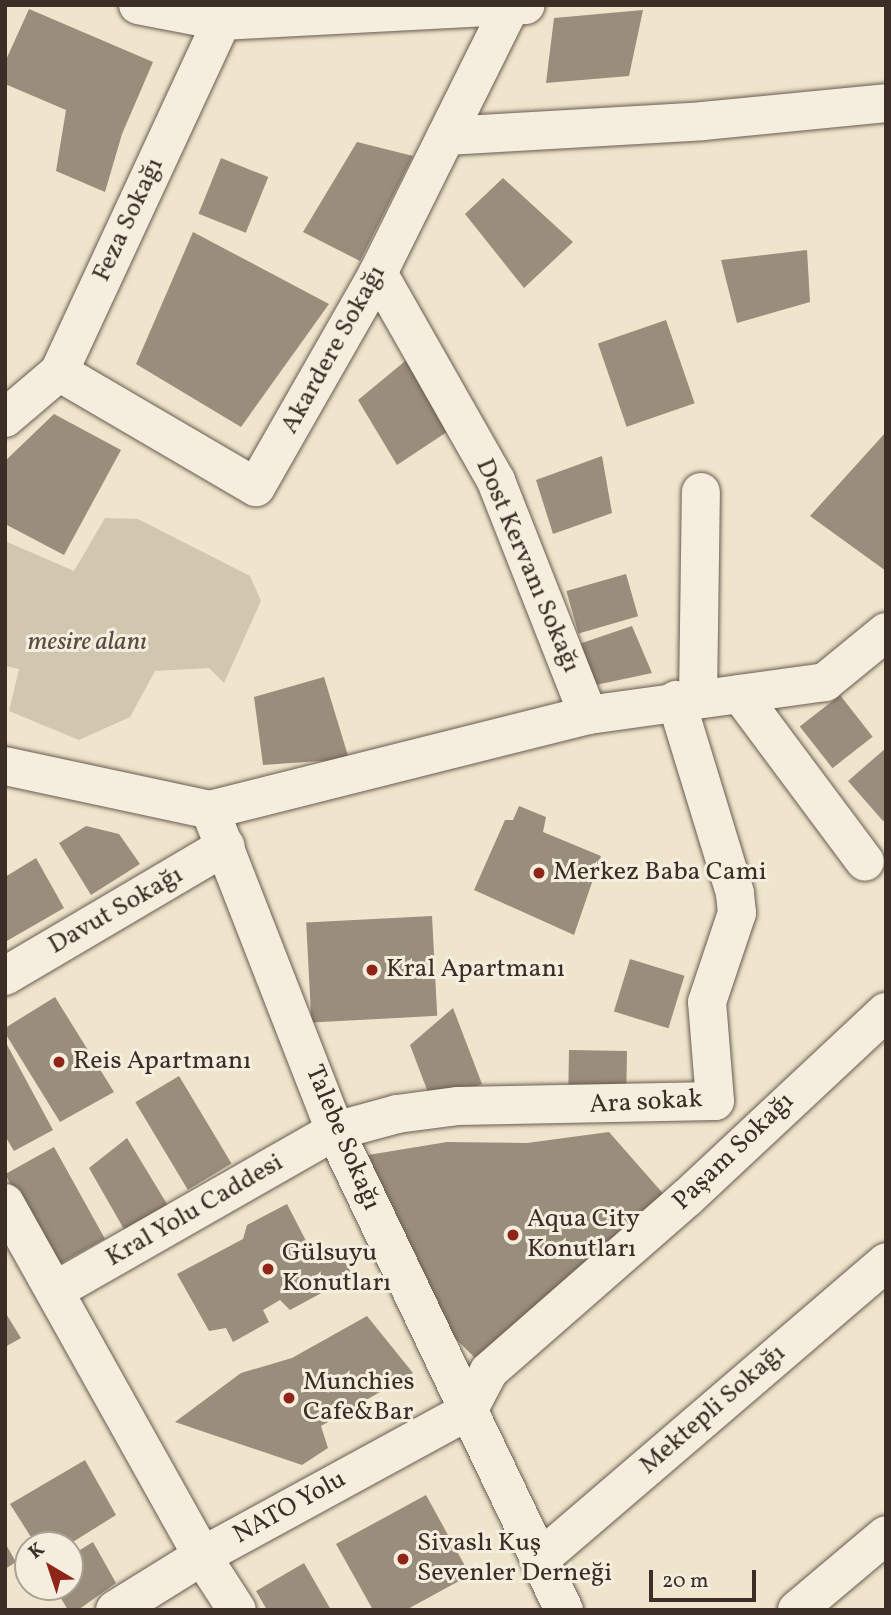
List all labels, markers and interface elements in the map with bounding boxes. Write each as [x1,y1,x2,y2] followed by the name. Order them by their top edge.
[87,153,171,287] street label: Feza Sokağı
[275,260,393,440] street label: Akardere Sokağı
[468,454,586,678] street label: Dost Kervanı Sokağı
[27,627,147,659] park label: mesire alanı
[553,857,767,889] place label: Merkez Baba Cami
[43,860,189,962] street label: Davut Sokağı
[531,865,547,881] marker: Merkez Baba Cami
[386,954,565,986] place label: Kral Apartmanı
[364,962,380,978] marker: Kral Apartmanı
[73,1046,251,1078] place label: Reis Apartmanı
[51,1054,67,1070] marker: Reis Apartmanı
[297,1061,387,1215] street label: Talebe Sokağı
[589,1084,703,1122] street label: Ara sokak
[667,1086,801,1218] street label: Paşam Sokağı
[100,1147,290,1275] street label: Kral Yolu Caddesi
[527,1204,640,1266] place label: Aqua City Konutları
[505,1227,521,1243] marker: Aqua City Konutları
[282,1238,391,1300] place label: Gülsuyu Konutları
[260,1261,276,1277] marker: Gülsuyu Konutları
[634,1338,792,1482] street label: Mektepli Sokağı
[303,1367,415,1428] place label: Munchies Cafe&Bar
[281,1390,297,1406] marker: Munchies Cafe&Bar
[228,1464,352,1552] street label: NATO Yolu
[417,1528,612,1590] place label: Sivaslı Kuş Sevenler Derneği
[14,1531,84,1601] north arrow
[24,1537,51,1566] text: K
[395,1551,411,1567] marker: Sivaslı Kuş Sevenler Derneği
[653,1556,760,1600] scale bar
[662,1567,708,1596] text: 20 m

